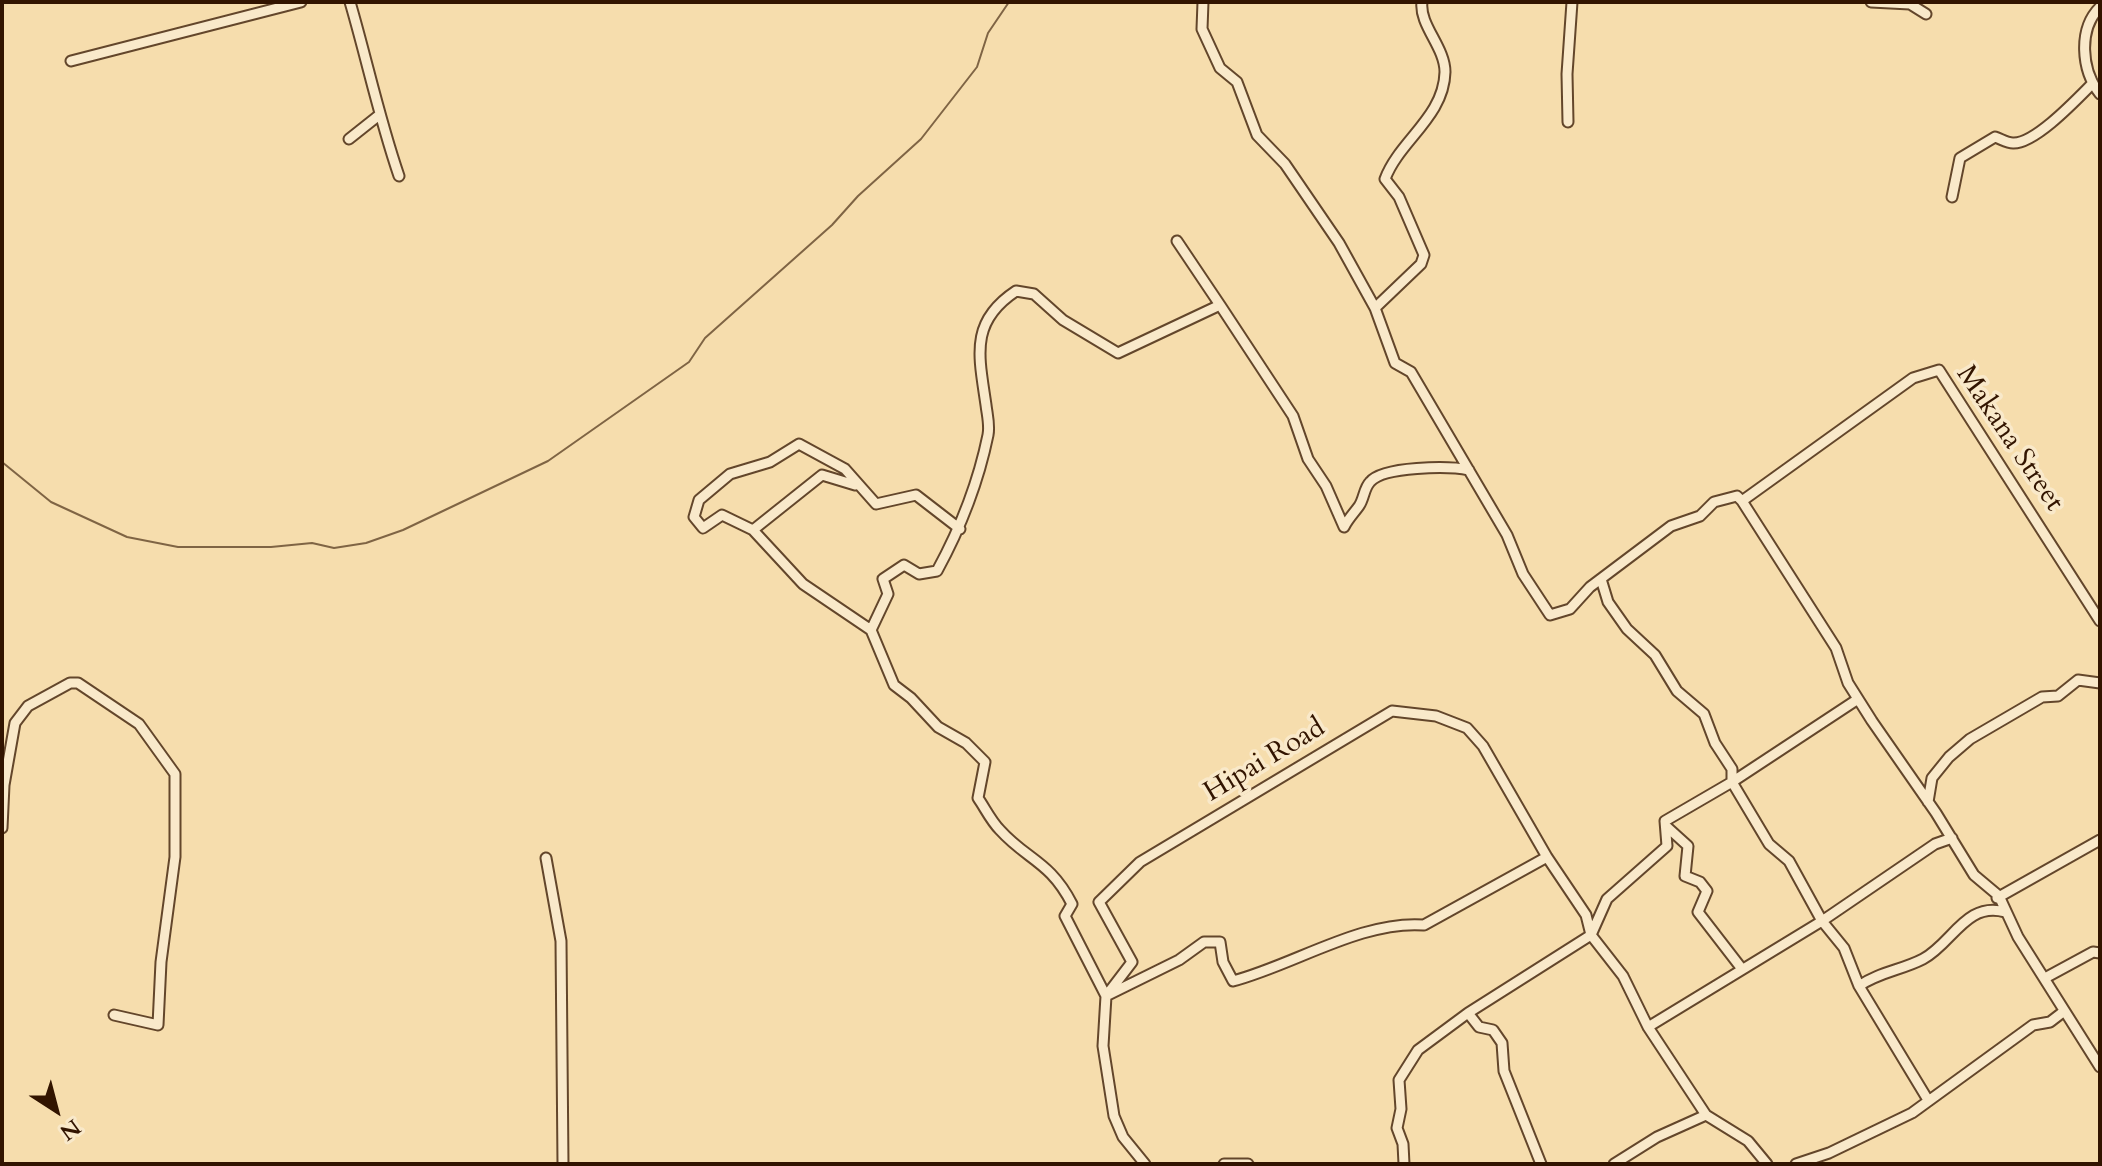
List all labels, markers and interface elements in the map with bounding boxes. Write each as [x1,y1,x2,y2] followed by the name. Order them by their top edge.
[1948,360,2070,518] street label: Makana Street
[1198,712,1332,810] street label: Hipai Road
[16,1070,96,1150] north arrow
[54,1112,87,1147] text: N

